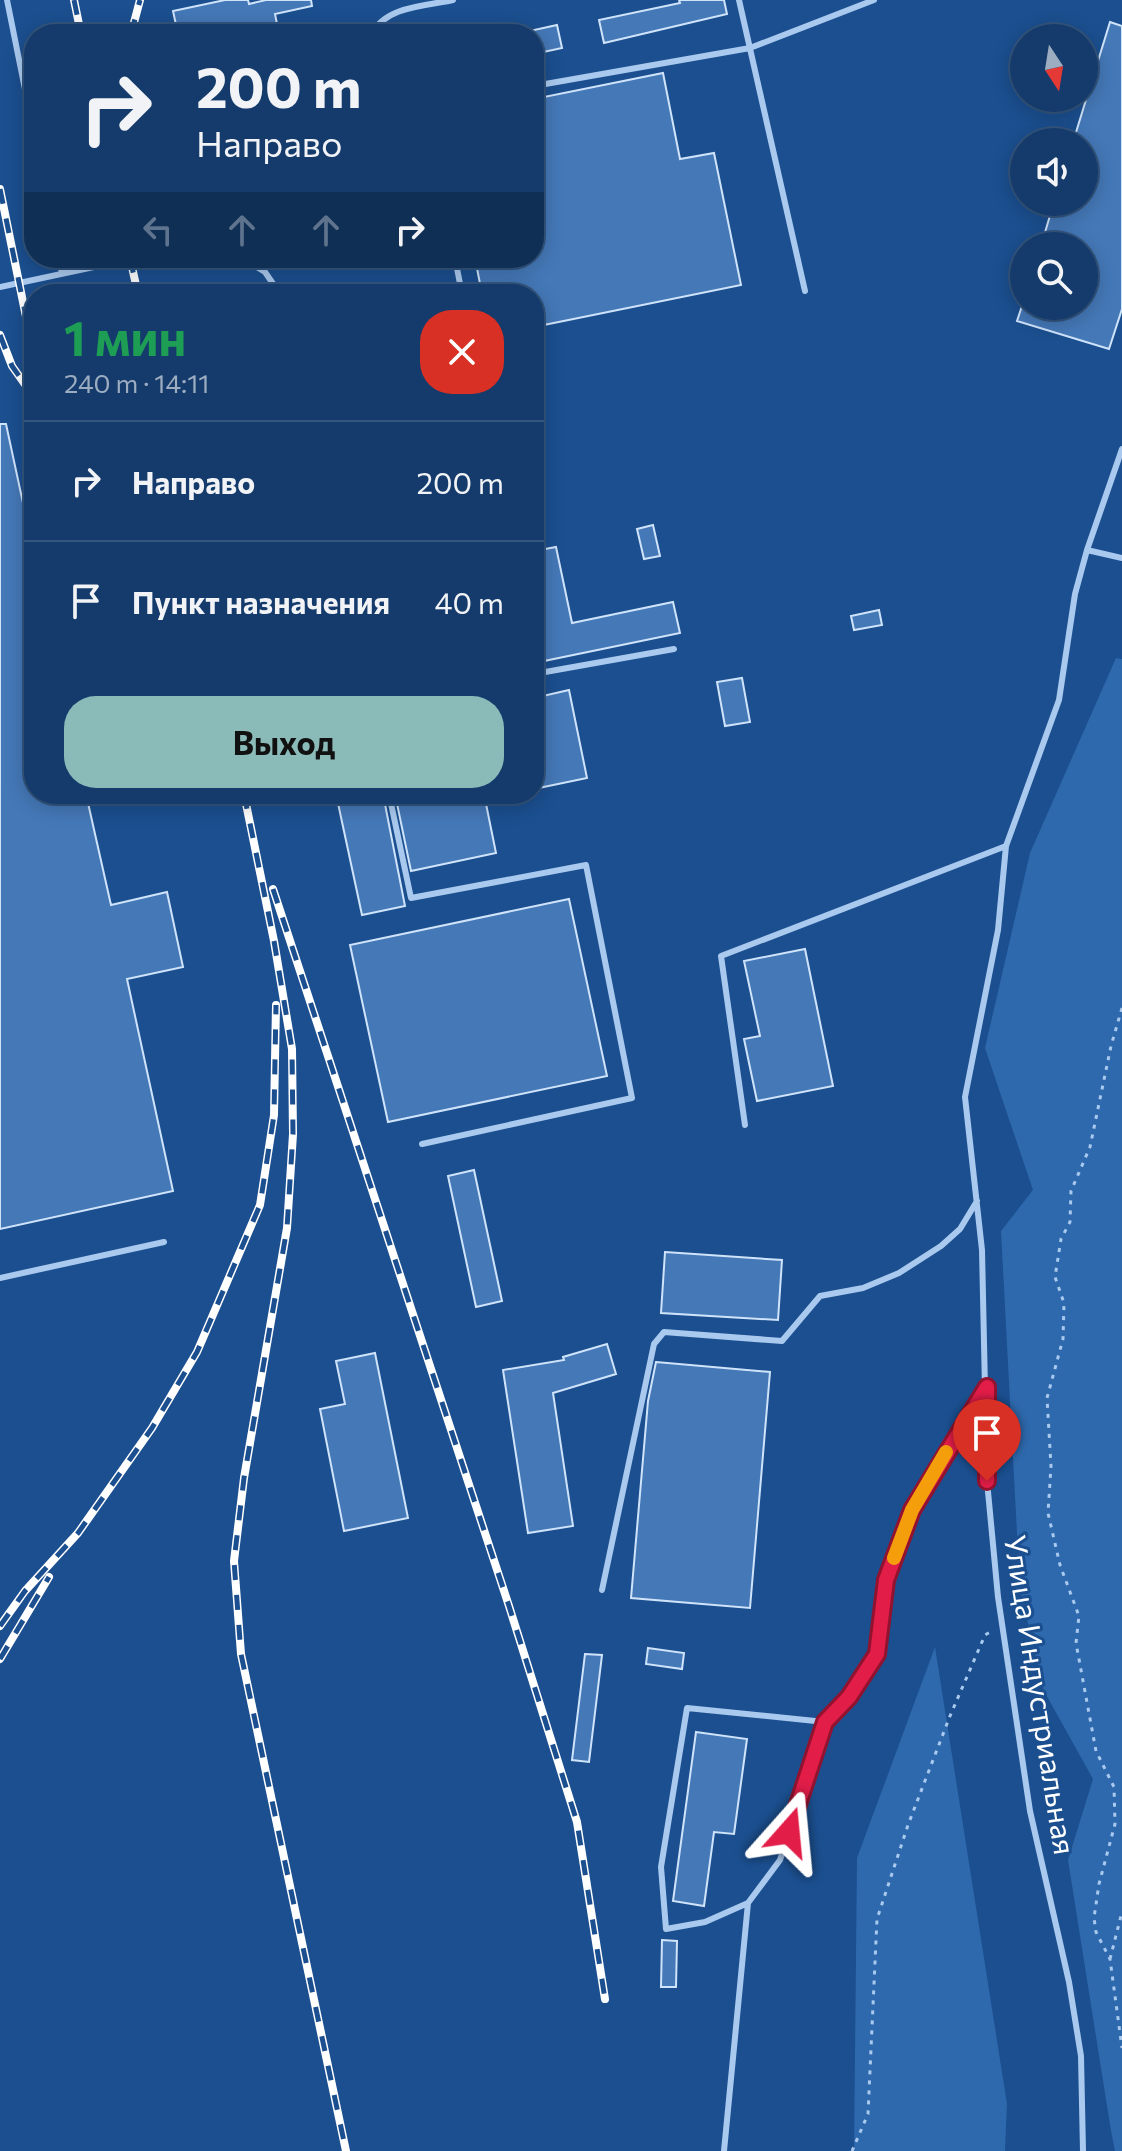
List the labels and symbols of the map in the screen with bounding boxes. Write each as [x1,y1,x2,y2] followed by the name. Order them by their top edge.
[1010,24,1098,112] north arrow
[953,1399,1021,1481] pin
[998,1532,1085,1857] street label: Улица Индустриальная
[747,1790,831,1874] position arrow

